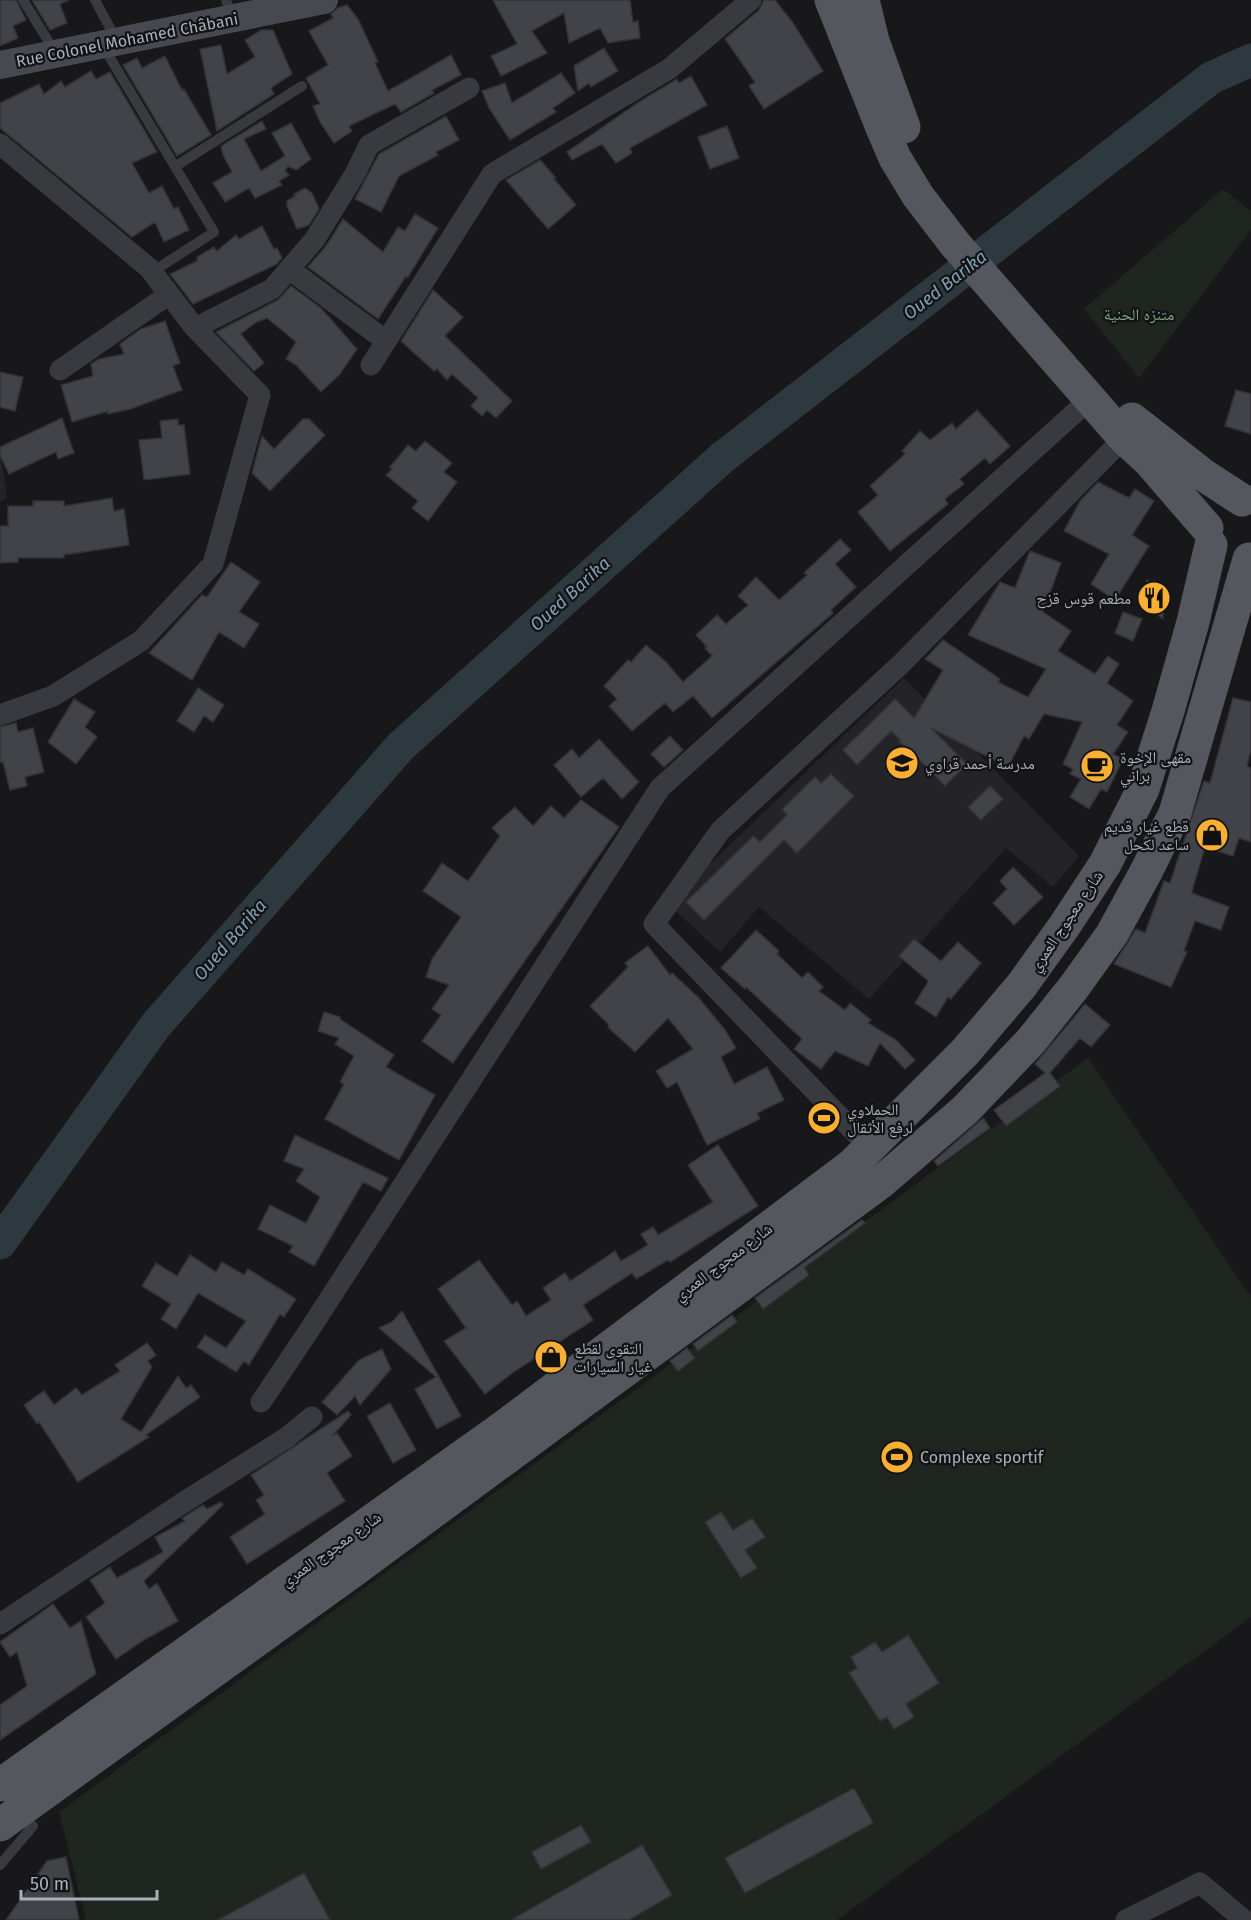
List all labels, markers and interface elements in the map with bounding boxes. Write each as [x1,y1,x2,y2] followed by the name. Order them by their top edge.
[14,9,240,71] street label: Rue Colonel Mohamed Châbani
[899,245,991,325] water label: Oued Barika
[1104,305,1174,324] park label: متنزه الحنية
[525,552,615,636] water label: Oued Barika
[1136,580,1172,616] restaurant icon: مطعم قوس قزح
[1036,589,1131,609] place label: مطعم قوس قزح
[884,745,920,781] school or university icon: مدرسة أحمد قراوي
[1079,748,1115,784] cafe icon: مقهى الإخوة براني
[1120,748,1191,788] place label: مقهى الإخوة براني
[925,754,1035,776] place label: مدرسة أحمد قراوي
[1104,817,1189,855] place label: قطع غيار قديم ساعد لكحل
[1194,817,1230,853] shop icon: قطع غيار قديم ساعد لكحل
[1025,867,1109,977] street label: شارع معجوج العمري
[189,895,271,985] water label: Oued Barika
[806,1100,842,1136] sports icon: الحملاوي لرفع الأثقال
[847,1100,913,1138] place label: الحملاوي لرفع الأثقال
[670,1219,778,1308] street label: شارع معجوج العمري
[533,1339,569,1375] shop icon: التقوى لقطع غيار السيارات
[574,1339,652,1376] place label: التقوى لقطع غيار السيارات
[879,1439,915,1475] sports icon: Complexe sportif
[920,1448,1045,1467] place label: Complexe sportif
[277,1507,387,1593] street label: شارع معجوج العمري
[21,1863,158,1901] scale bar
[30,1873,69,1895] text: 50 m

